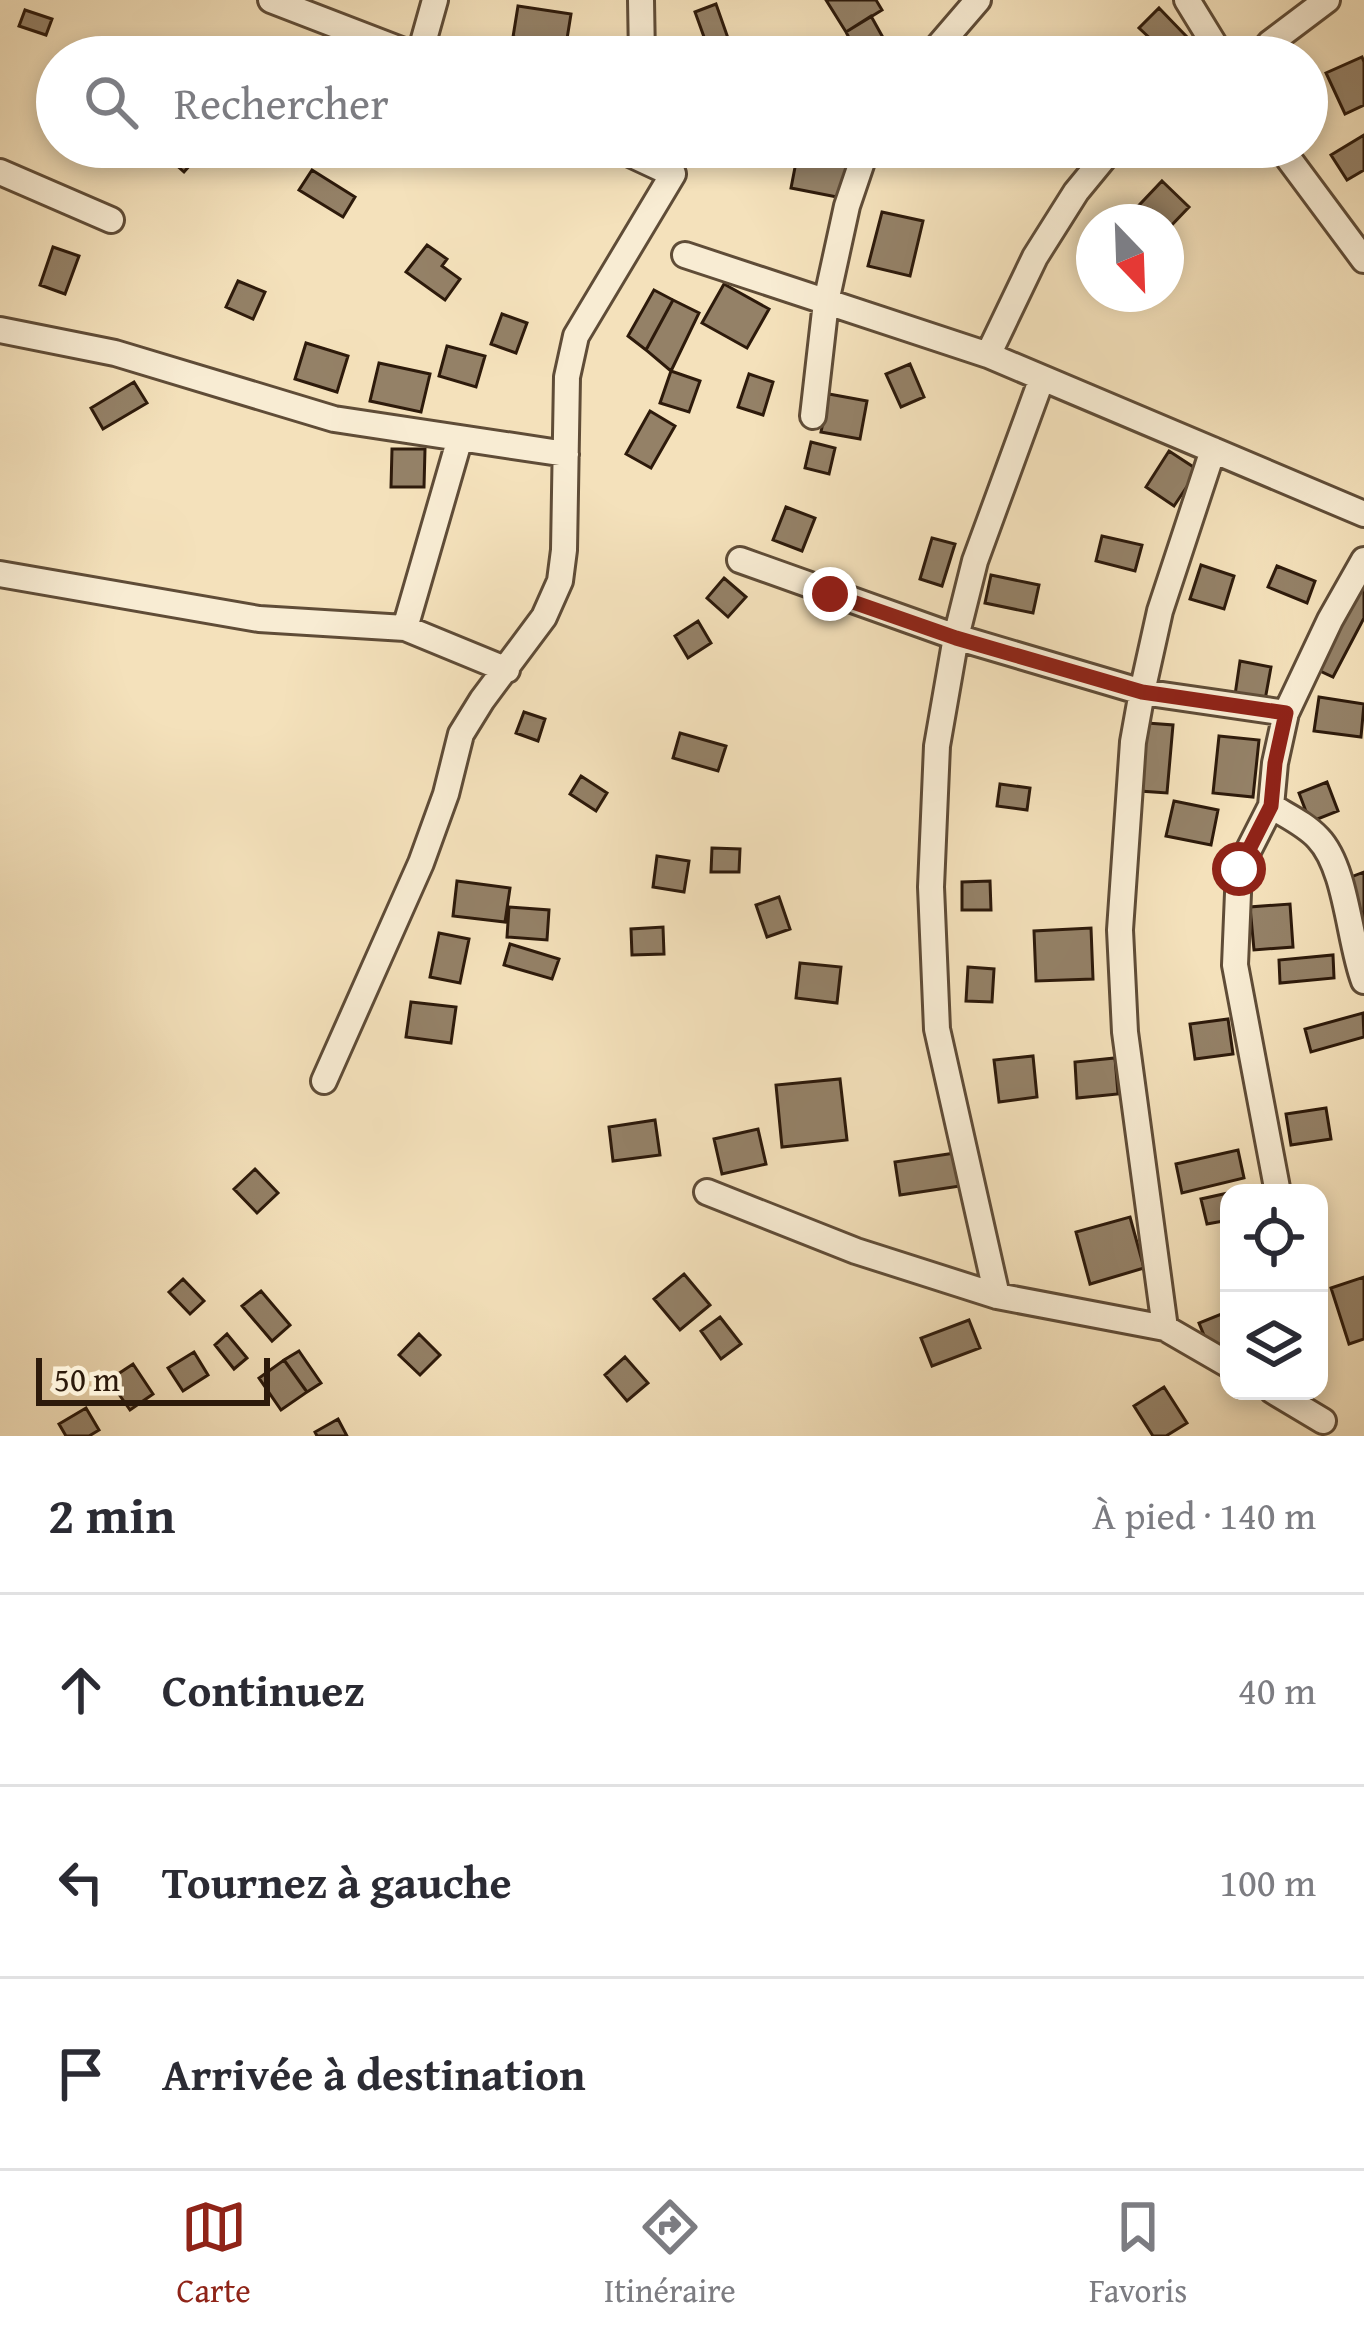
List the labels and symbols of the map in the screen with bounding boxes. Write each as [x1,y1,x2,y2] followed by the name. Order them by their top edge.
[1076,204,1184,312] north arrow
[803,567,857,621] route end
[1212,842,1266,896] route start
[36,1352,270,1405] scale bar

